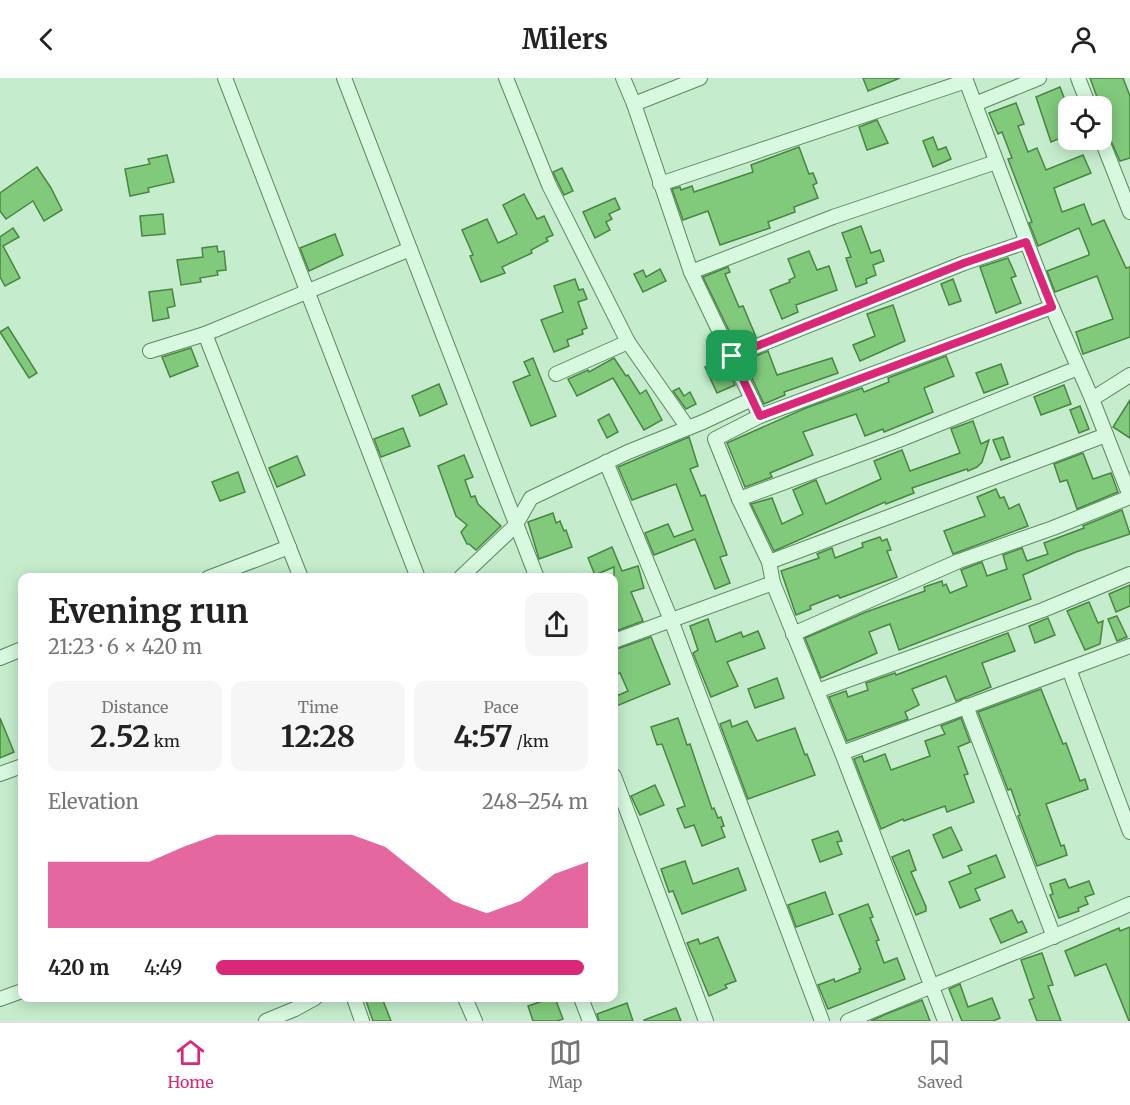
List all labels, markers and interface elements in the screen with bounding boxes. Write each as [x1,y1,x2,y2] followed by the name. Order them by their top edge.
[522,22,608,56] text: Milers
[30,23,63,56] icon: back
[1067,23,1100,56] icon: person
[1058,96,1112,150] map controls
[1058,96,1112,150] button: locate
[706,330,757,381] pin
[715,339,748,372] icon: arrive
[48,591,248,632] text: Evening run
[525,593,588,656] button: share
[48,634,202,659] text: 21:23 · 6 × 420 m
[102,697,168,717] text: Distance
[298,697,338,717] text: Time
[484,697,519,717] text: Pace
[90,717,150,755] text: 2.52
[281,717,355,755] text: 12:28
[453,717,513,755] text: 4:57
[150,731,180,751] text: km
[513,731,549,751] text: /km
[48,789,139,814] text: Elevation
[482,789,588,814] text: 248–254 m
[48,955,109,980] text: 420 m
[144,955,182,980] text: 4:49
[167,1036,214,1092] tab: Home
[548,1036,582,1092] tab: Map
[917,1036,963,1092] tab: Saved

